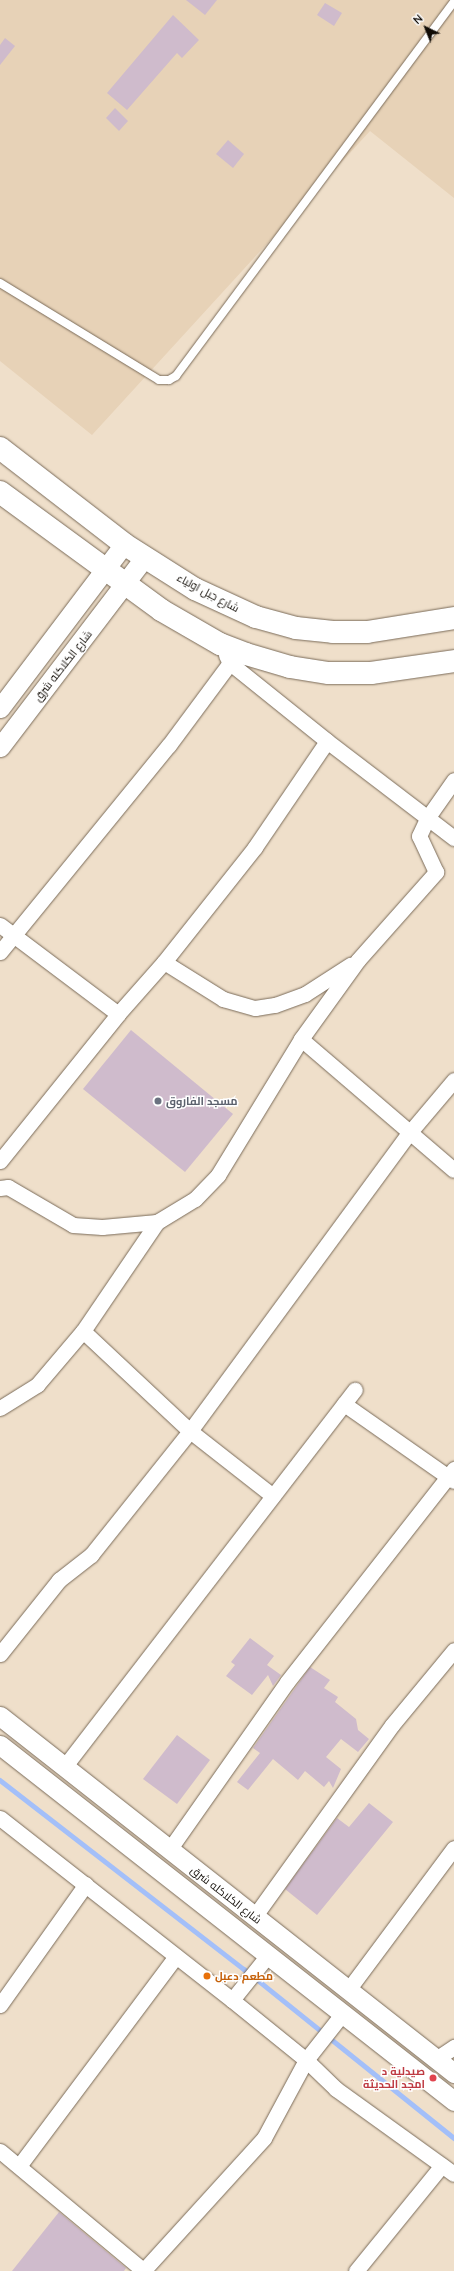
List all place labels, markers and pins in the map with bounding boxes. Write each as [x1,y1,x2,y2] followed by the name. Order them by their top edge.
[166,1094,238,1108] place label: مسجد الفاروق
[153,1096,163,1106] marker: مسجد الفاروق
[215,1969,273,1983] place label: مطعم دعبل
[202,1971,212,1981] marker: مطعم دعبل
[363,2065,425,2091] place label: صيدلية د امجد الحديثة
[428,2073,438,2083] marker: صيدلية د امجد الحديثة

